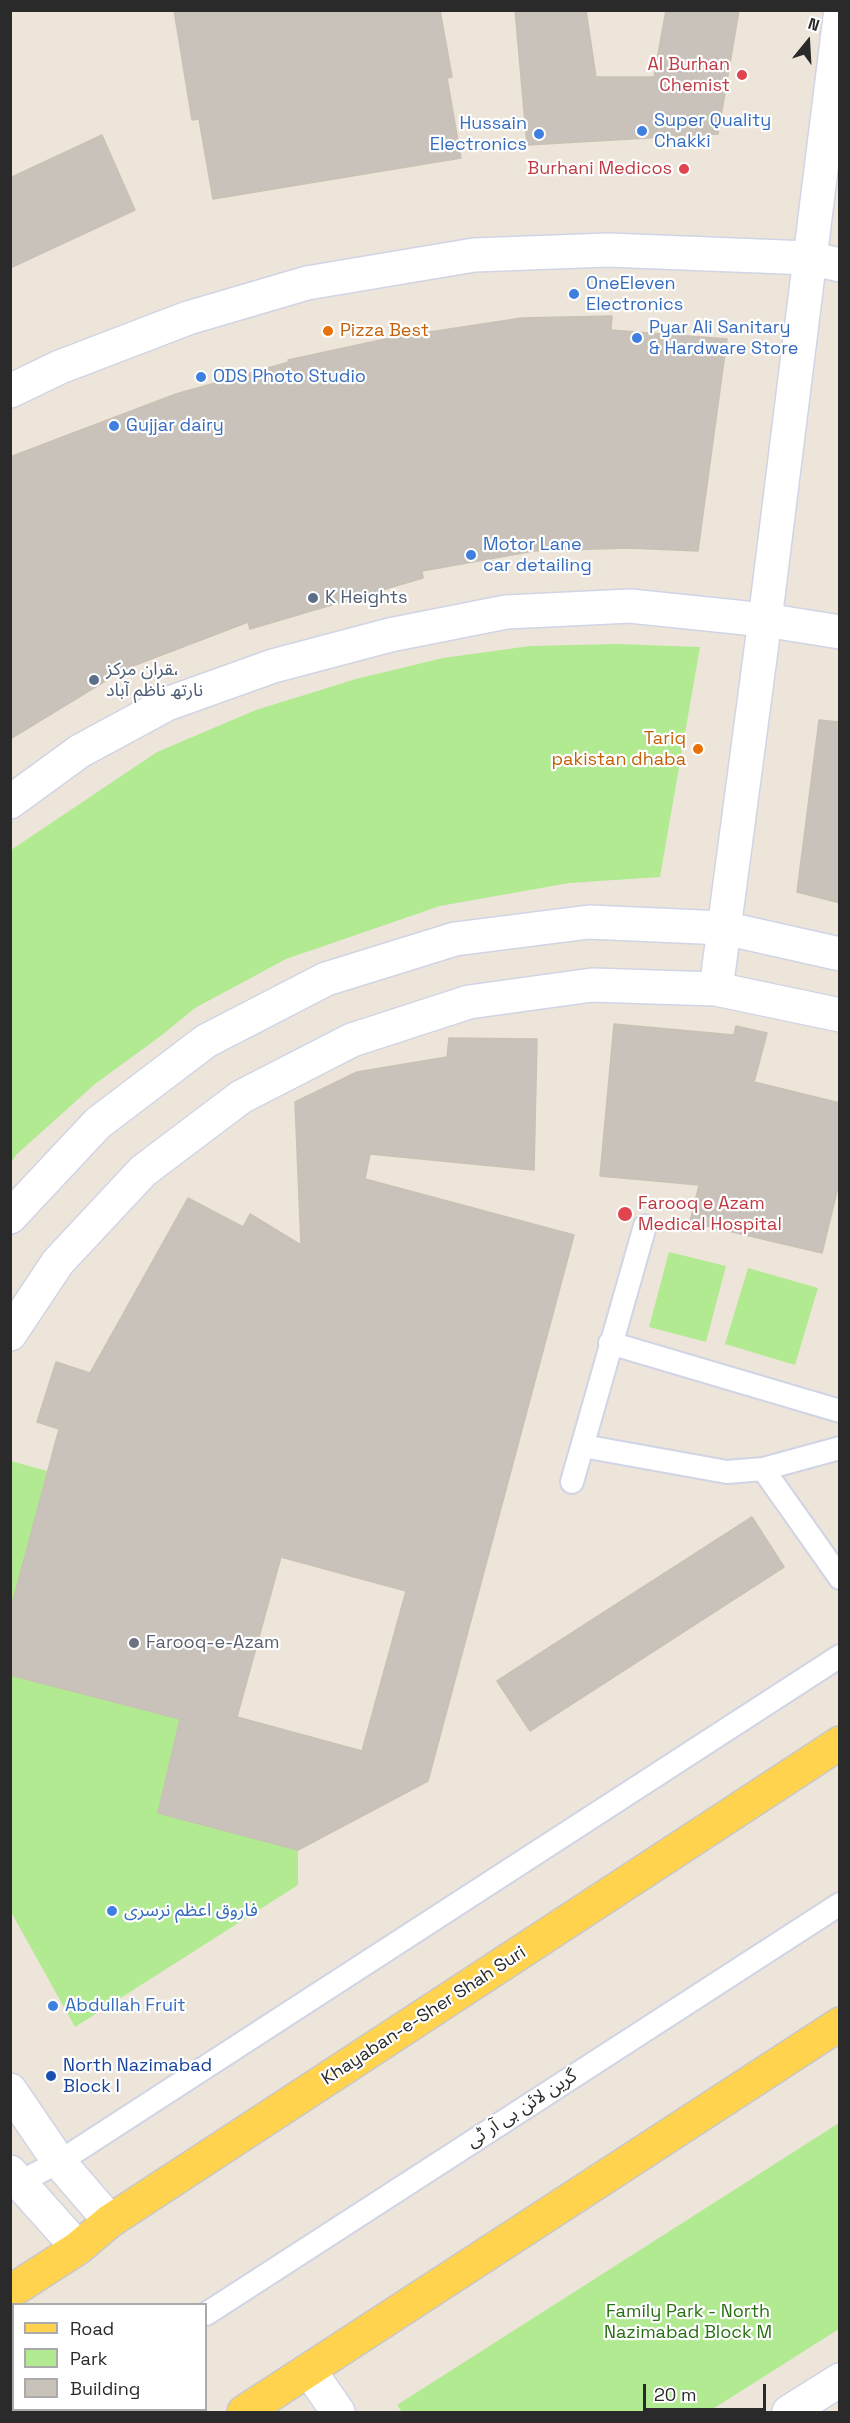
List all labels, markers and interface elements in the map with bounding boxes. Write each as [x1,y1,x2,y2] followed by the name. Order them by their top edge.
[778,12,838,72] north arrow
[805,13,822,36] text: N
[648,54,730,97] place label: Al Burhan Chemist
[735,68,749,82] marker: Al Burhan Chemist
[654,110,771,152] place label: Super Quality Chakki
[430,113,527,156] place label: Hussain Electronics
[635,124,649,138] marker: Super Quality Chakki
[532,127,546,141] marker: Hussain Electronics
[527,158,672,180] place label: Burhani Medicos
[677,162,691,176] marker: Burhani Medicos
[586,273,683,316] place label: OneEleven Electronics
[567,287,581,301] marker: OneEleven Electronics
[649,317,798,360] place label: Pyar Ali Sanitary & Hardware Store
[340,320,429,342] place label: Pizza Best
[321,324,335,338] marker: Pizza Best
[630,331,644,345] marker: Pyar Ali Sanitary & Hardware Store
[213,366,366,388] place label: ODS Photo Studio
[194,370,208,384] marker: ODS Photo Studio
[126,415,224,437] place label: Gujjar dairy
[107,419,121,433] marker: Gujjar dairy
[483,534,592,576] place label: Motor Lane car detailing
[464,548,478,562] marker: Motor Lane car detailing
[325,587,408,609] place label: K Heights
[306,591,320,605] marker: K Heights
[106,659,203,702] place label: ‍قران مرکز، نارتھ ناظم آباد
[87,673,101,687] marker: ‍قران مرکز، نارتھ ناظم آباد
[552,728,686,771] place label: Tariq pakistan dhaba
[691,742,705,756] marker: Tariq pakistan dhaba
[638,1193,782,1236] place label: Farooq e Azam Medical Hospital
[616,1205,634,1223] marker: Farooq e Azam Medical Hospital
[146,1632,280,1654] place label: Farooq-e-Azam
[127,1636,141,1650] marker: Farooq-e-Azam
[124,1900,258,1922] place label: فاروق اعظم نرسری
[105,1904,119,1918] marker: فاروق اعظم نرسری
[318,1942,530,2090] street label: Khayaban-e-Sher Shah Suri
[65,1995,186,2017] place label: Abdullah Fruit
[46,1999,60,2013] marker: Abdullah Fruit
[63,2055,212,2098] place label: North Nazimabad Block I
[463,2065,581,2153] street label: گرین لائن بی آر ٹی
[44,2069,58,2083] marker: North Nazimabad Block I
[604,2301,772,2344] park label: Family Park - North Nazimabad Block M
[12,2303,207,2411] legend
[70,2317,114,2340] text: Road
[70,2347,107,2370] text: Park
[646,2372,769,2410] scale bar
[70,2377,140,2400] text: Building
[654,2383,697,2406] text: 20 m

